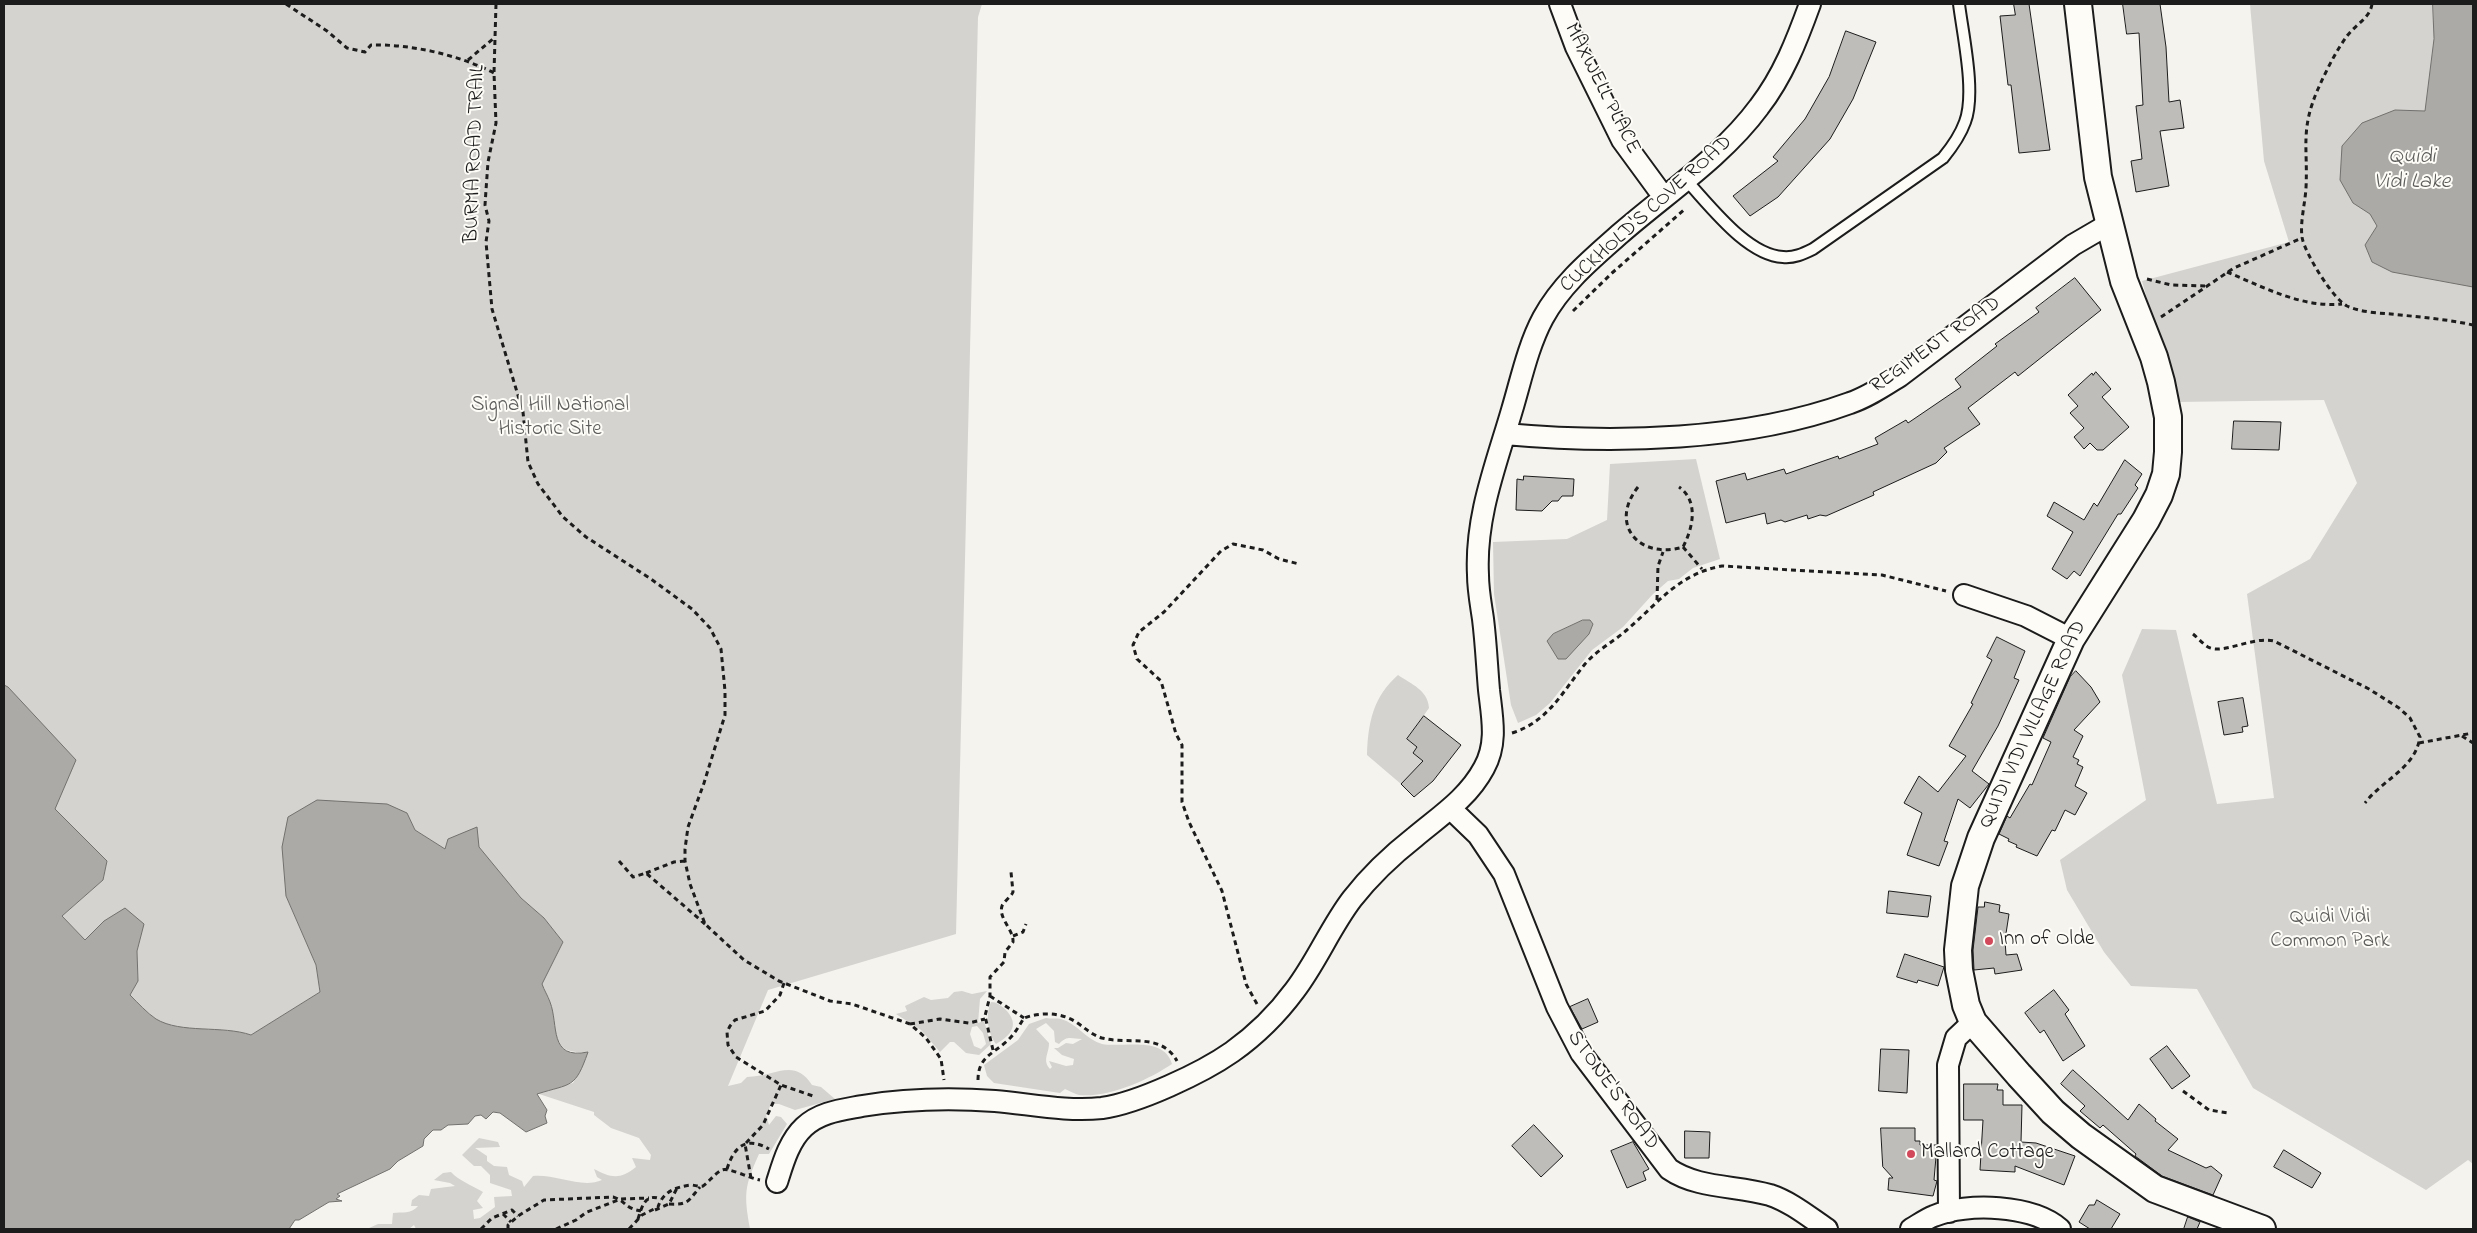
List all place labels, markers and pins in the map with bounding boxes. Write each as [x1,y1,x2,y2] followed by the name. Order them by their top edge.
[1999,928,2094,954] place label: Inn of Olde
[1983,935,1995,947] marker: Inn of Olde
[1921,1141,2054,1167] place label: Mallard Cottage
[1905,1148,1917,1160] marker: Mallard Cottage

